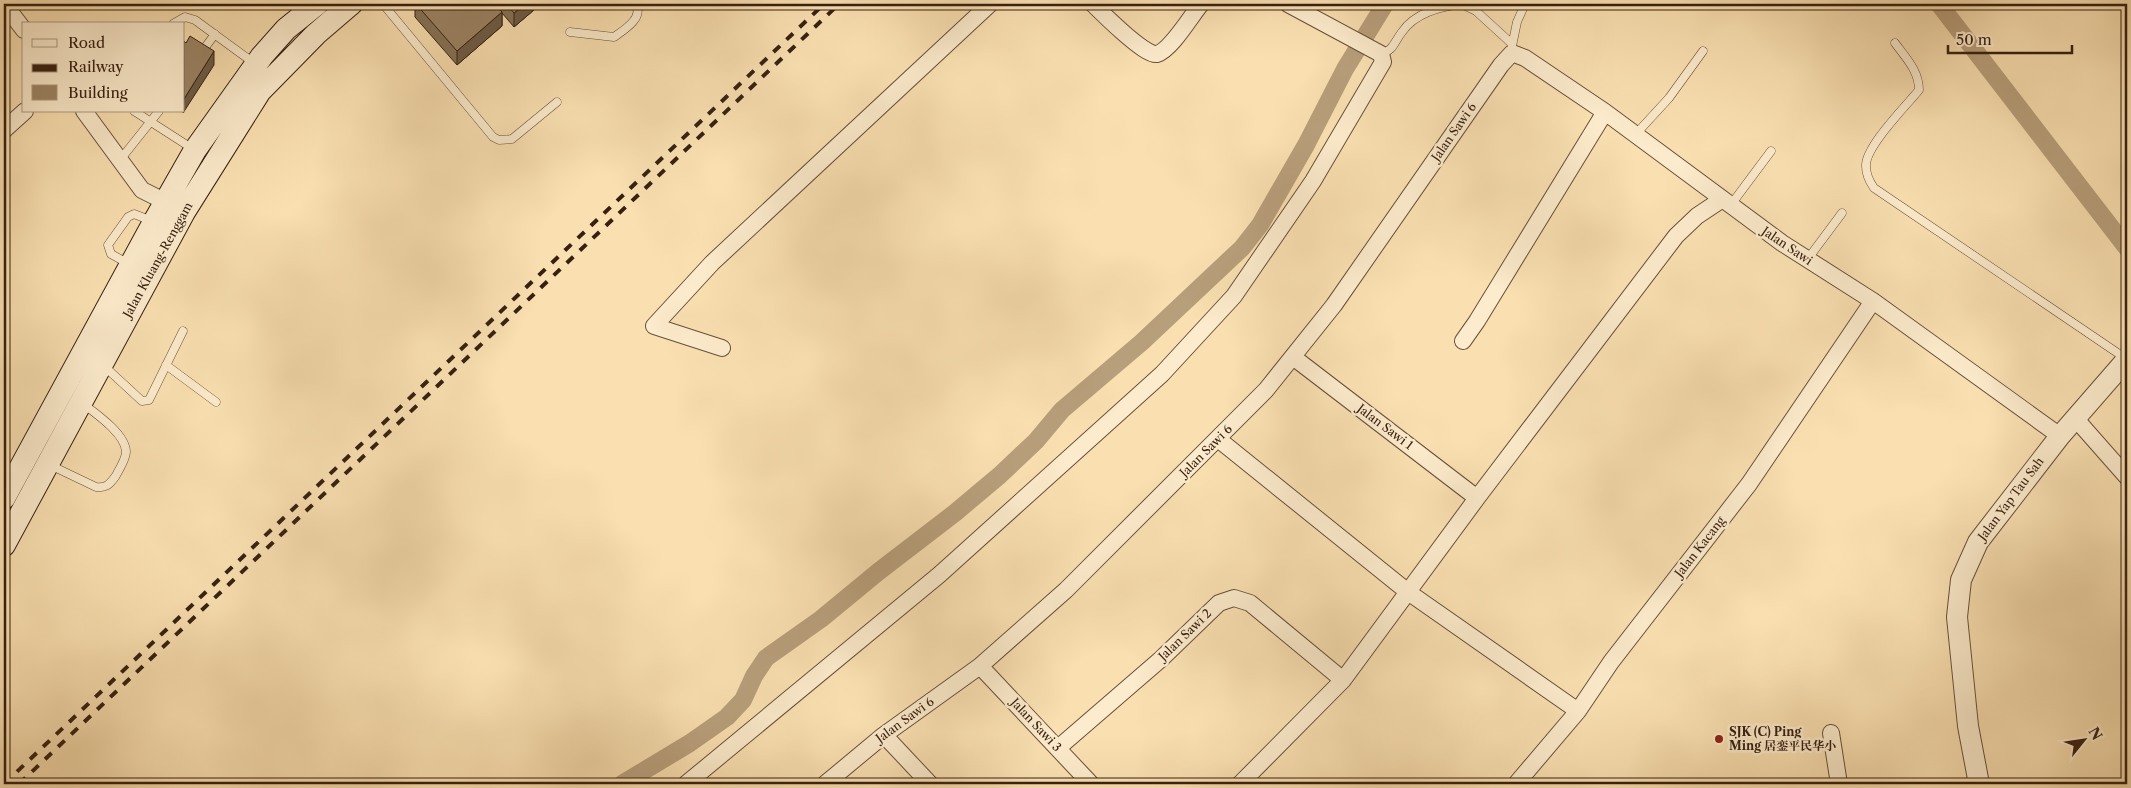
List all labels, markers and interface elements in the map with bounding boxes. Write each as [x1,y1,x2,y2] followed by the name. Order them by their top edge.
[22,22,185,112] legend
[1948,22,2072,54] scale bar
[1956,30,1992,49] text: 50 m
[68,33,105,52] text: Road
[68,57,124,76] text: Railway
[68,83,128,102] text: Building
[1427,100,1479,165] street label: Jalan Sawi 6
[119,199,196,322] street label: Jalan Kluang-Renggam
[1757,222,1816,268] street label: Jalan Sawi
[1353,400,1416,452] street label: Jalan Sawi 1
[1175,421,1235,481] street label: Jalan Sawi 6
[1973,454,2047,545] street label: Jalan Yap Tau Sah
[1670,513,1728,582] street label: Jalan Kacang
[1154,606,1214,665] street label: Jalan Sawi 2
[1006,693,1065,754] street label: Jalan Sawi 3
[871,694,937,747] street label: Jalan Sawi 6
[2058,716,2108,766] north arrow
[1729,724,1836,753] place label: SJK (C) Ping Ming 居銮平民华小
[2084,724,2106,743] text: N
[1713,733,1725,745] marker: SJK (C) Ping Ming 居銮平民华小

